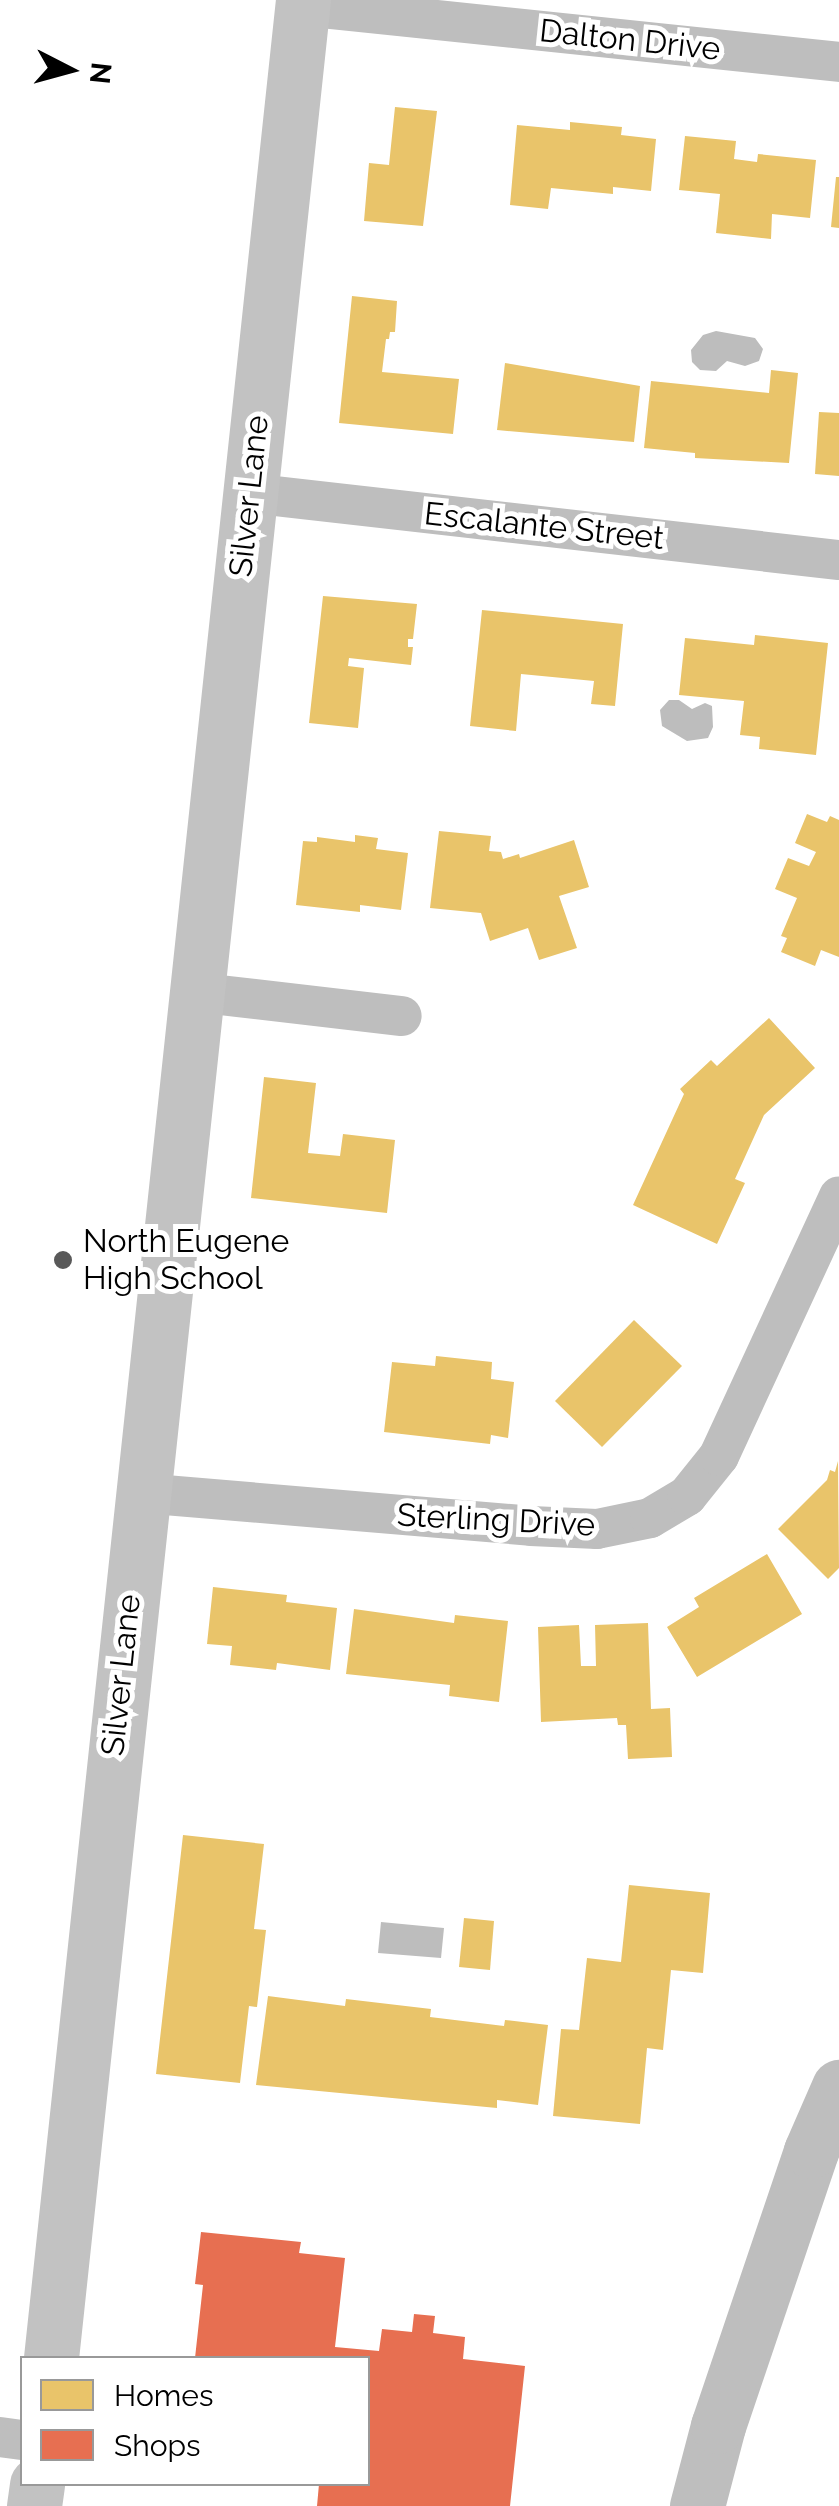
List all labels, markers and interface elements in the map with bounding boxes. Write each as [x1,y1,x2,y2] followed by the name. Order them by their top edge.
[538,11,722,69] street label: Dalton Drive
[20,20,120,120] north arrow
[83,61,118,86] text: N
[221,413,277,579] street label: Silver Lane
[422,494,666,558] street label: Escalante Street
[83,1223,289,1298] place label: North Eugene High School
[52,1249,74,1271] marker: North Eugene High School
[396,1496,596,1544] street label: Sterling Drive
[93,1592,149,1758] street label: Silver Lane
[20,2356,370,2486] legend
[114,2378,213,2413] text: Homes
[114,2428,201,2463] text: Shops

